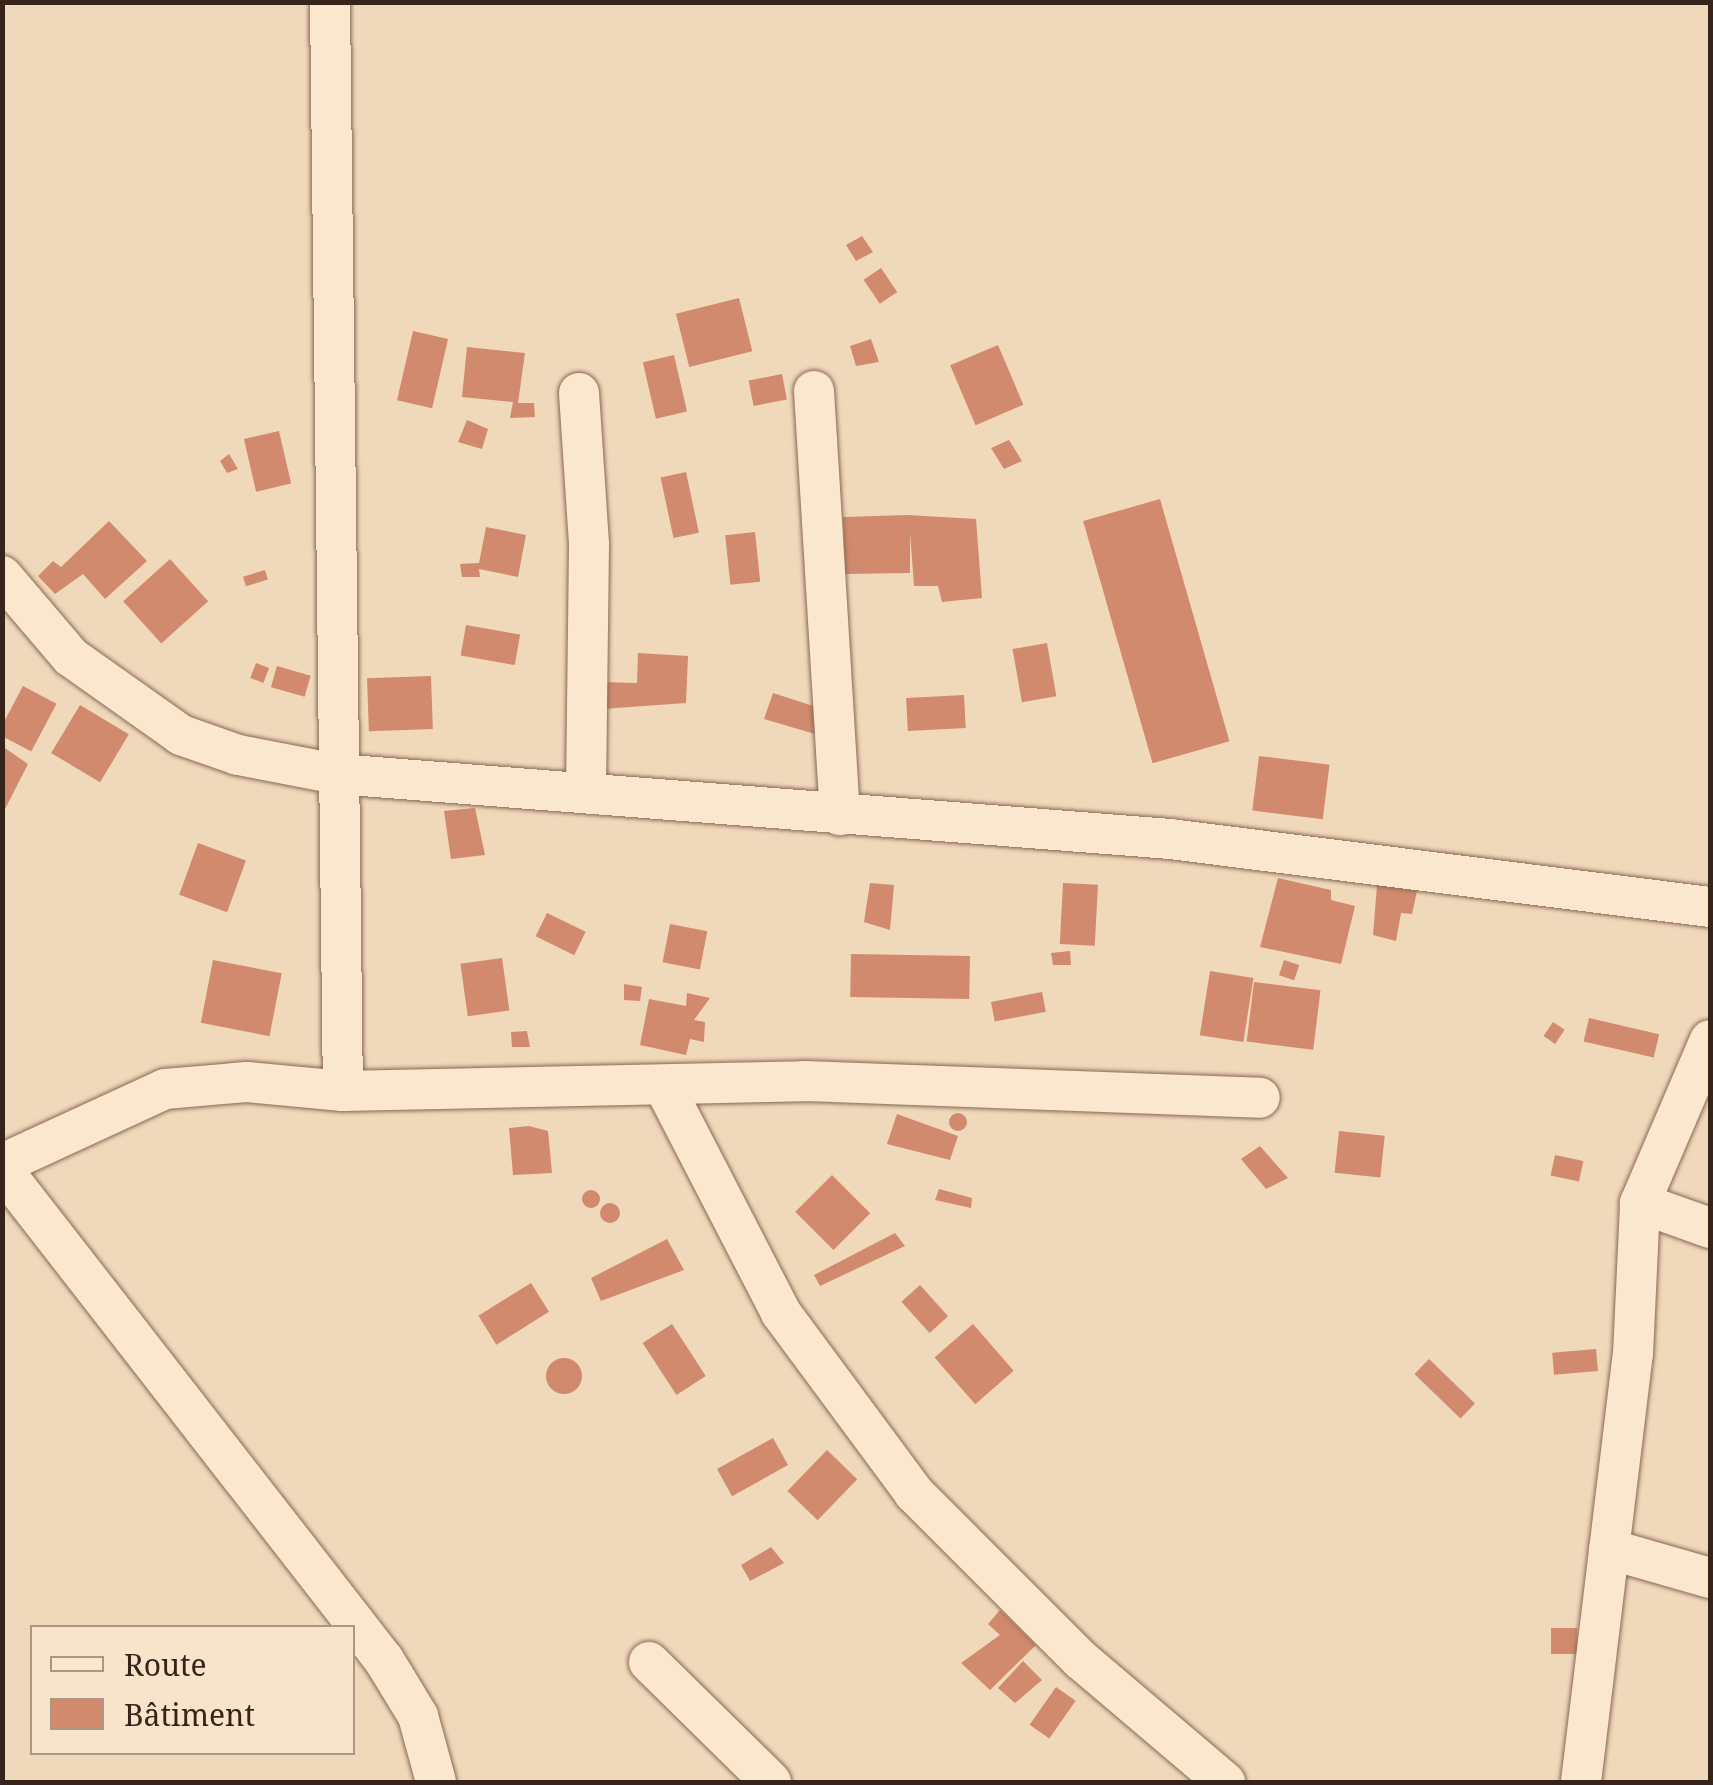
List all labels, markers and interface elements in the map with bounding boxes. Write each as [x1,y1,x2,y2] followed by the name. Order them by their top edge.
[30,1625,355,1755] legend
[124,1644,207,1685] text: Route
[124,1694,255,1735] text: Bâtiment

